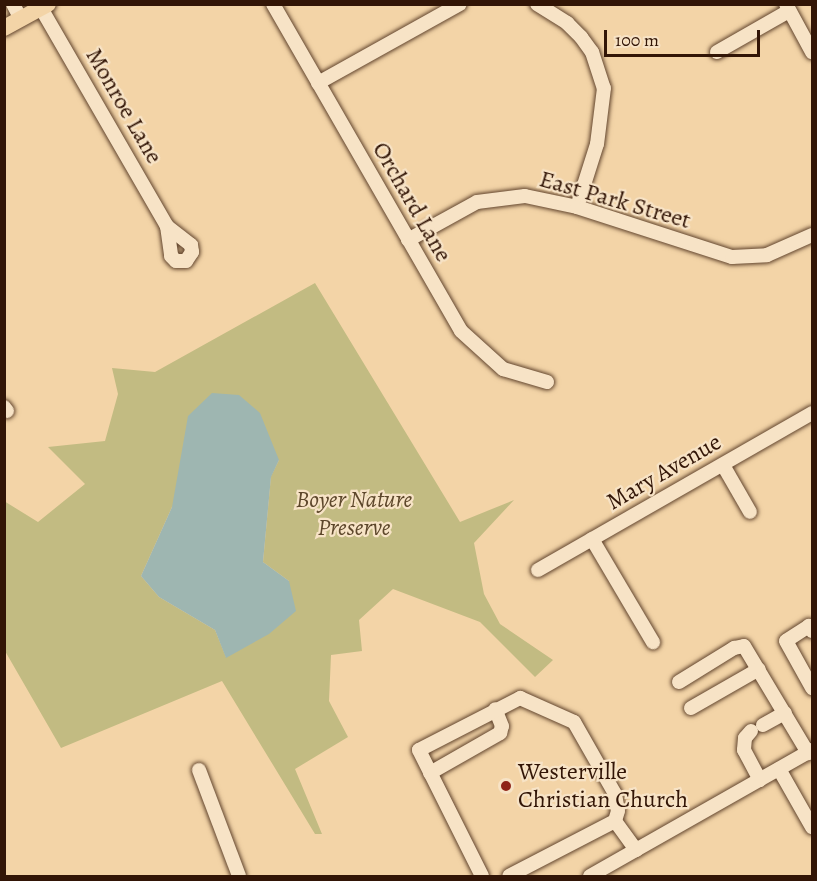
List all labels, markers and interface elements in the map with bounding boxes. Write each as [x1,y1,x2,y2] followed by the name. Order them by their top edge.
[607,18,763,56] scale bar
[615,28,659,52] text: 100 m
[79,43,169,169] street label: Monroe Lane
[366,137,458,267] street label: Orchard Lane
[536,165,694,235] street label: East Park Street
[601,428,727,516] street label: Mary Avenue
[296,486,412,542] park label: Boyer Nature Preserve
[518,758,688,814] place label: Westerville Christian Church
[499,779,513,793] marker: Westerville Christian Church

